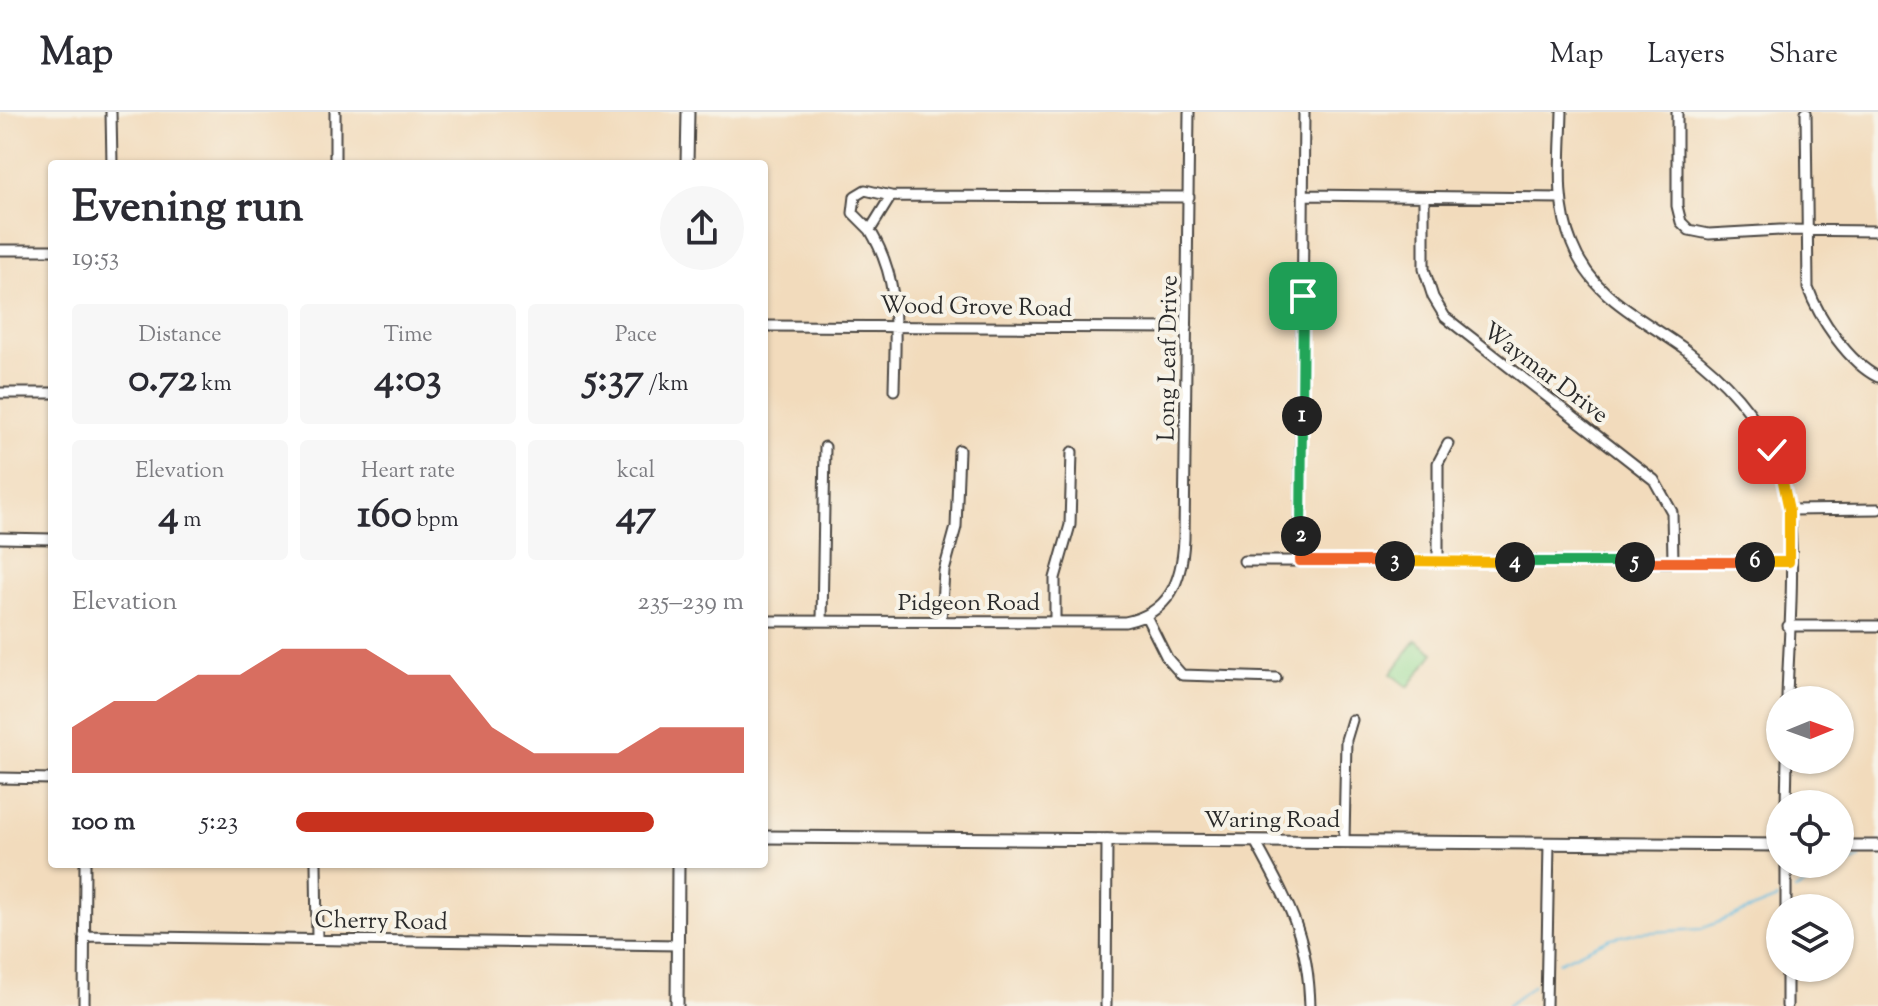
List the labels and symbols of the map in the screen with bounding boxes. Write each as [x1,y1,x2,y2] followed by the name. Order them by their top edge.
[1269,262,1337,330] pin
[1151,275,1187,441] street label: Long Leaf Drive
[879,289,1073,327] street label: Wood Grove Road
[1475,315,1615,432] street label: Waymar Drive
[1282,396,1322,436] pin: 1
[1738,416,1806,484] pin
[1281,516,1321,556] pin: 2
[1375,541,1415,581] pin: 3
[1495,542,1535,582] pin: 4
[1615,542,1655,582] pin: 5
[1735,542,1775,582] pin: 6
[898,587,1041,621] street label: Pidgeon Road
[1766,686,1854,774] north arrow
[1204,804,1341,838] street label: Waring Road
[314,904,448,940] street label: Cherry Road

